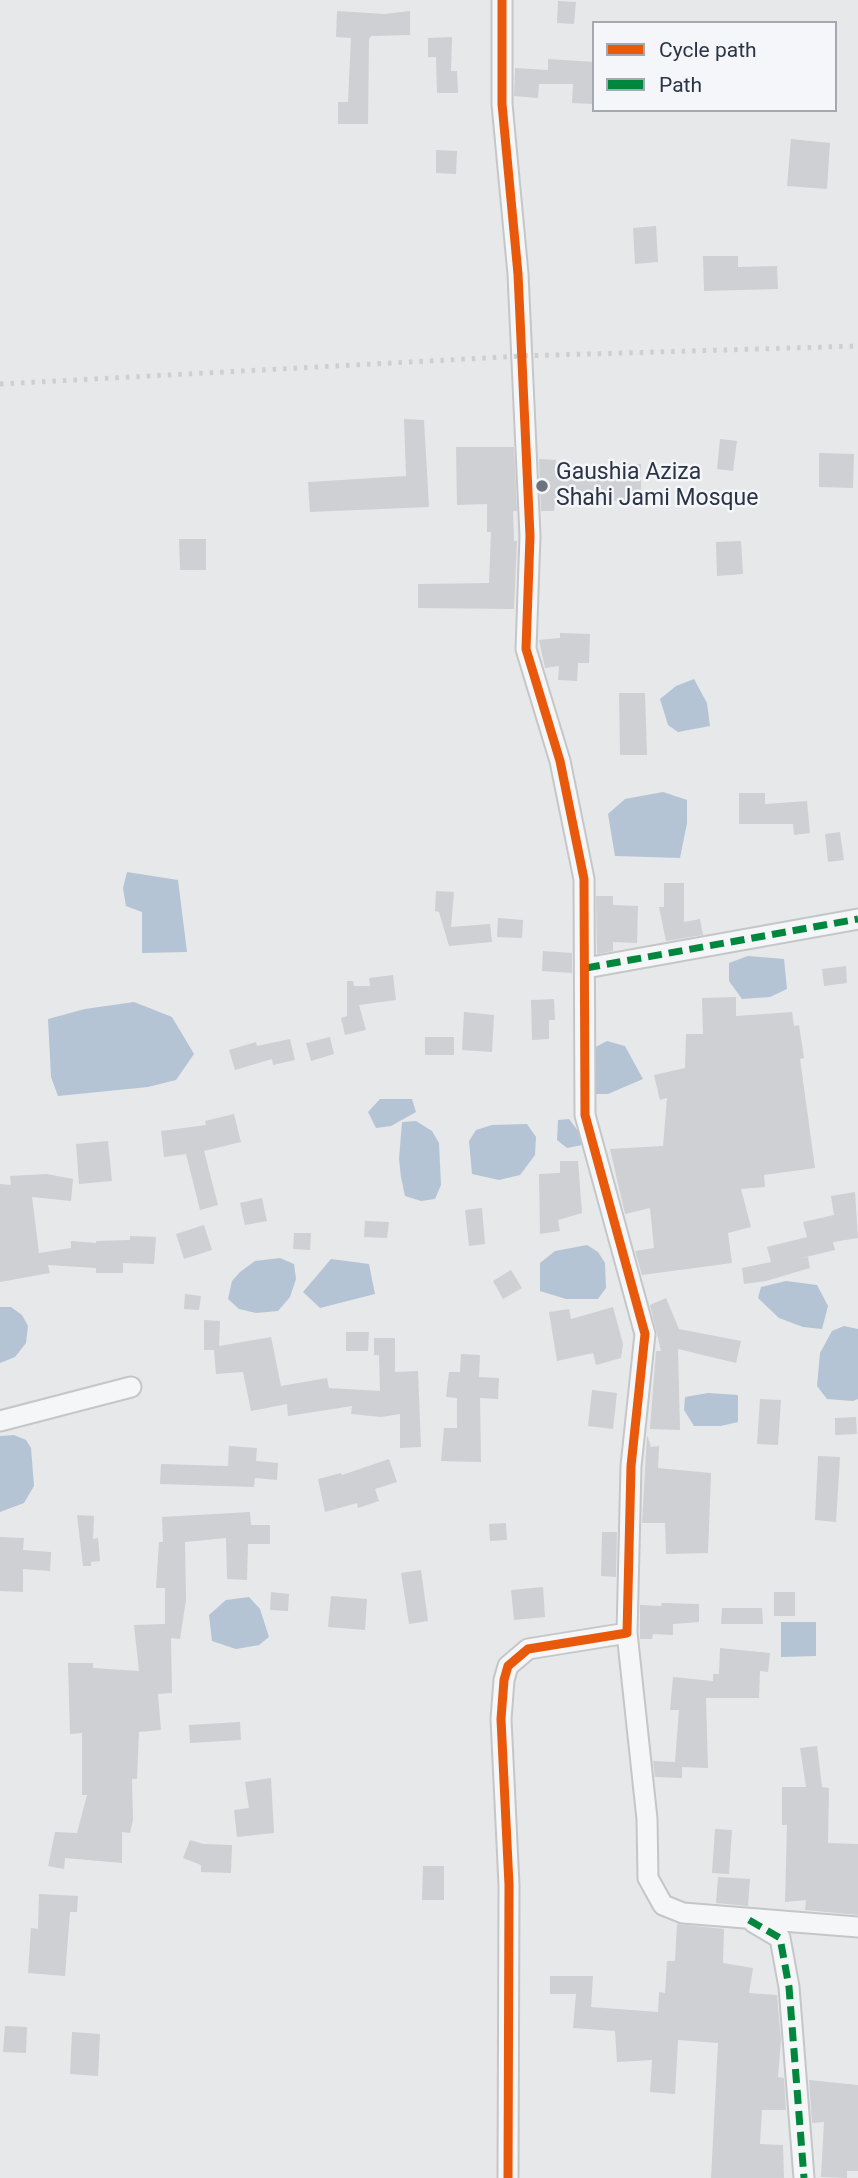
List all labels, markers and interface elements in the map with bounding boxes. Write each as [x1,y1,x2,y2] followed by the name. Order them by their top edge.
[592,21,837,112] legend
[659,38,757,62] text: Cycle path
[659,73,702,97] text: Path
[556,459,758,513] place label: Gaushia Aziza Shahi Jami Mosque
[534,478,550,494] marker: Gaushia Aziza Shahi Jami Mosque

